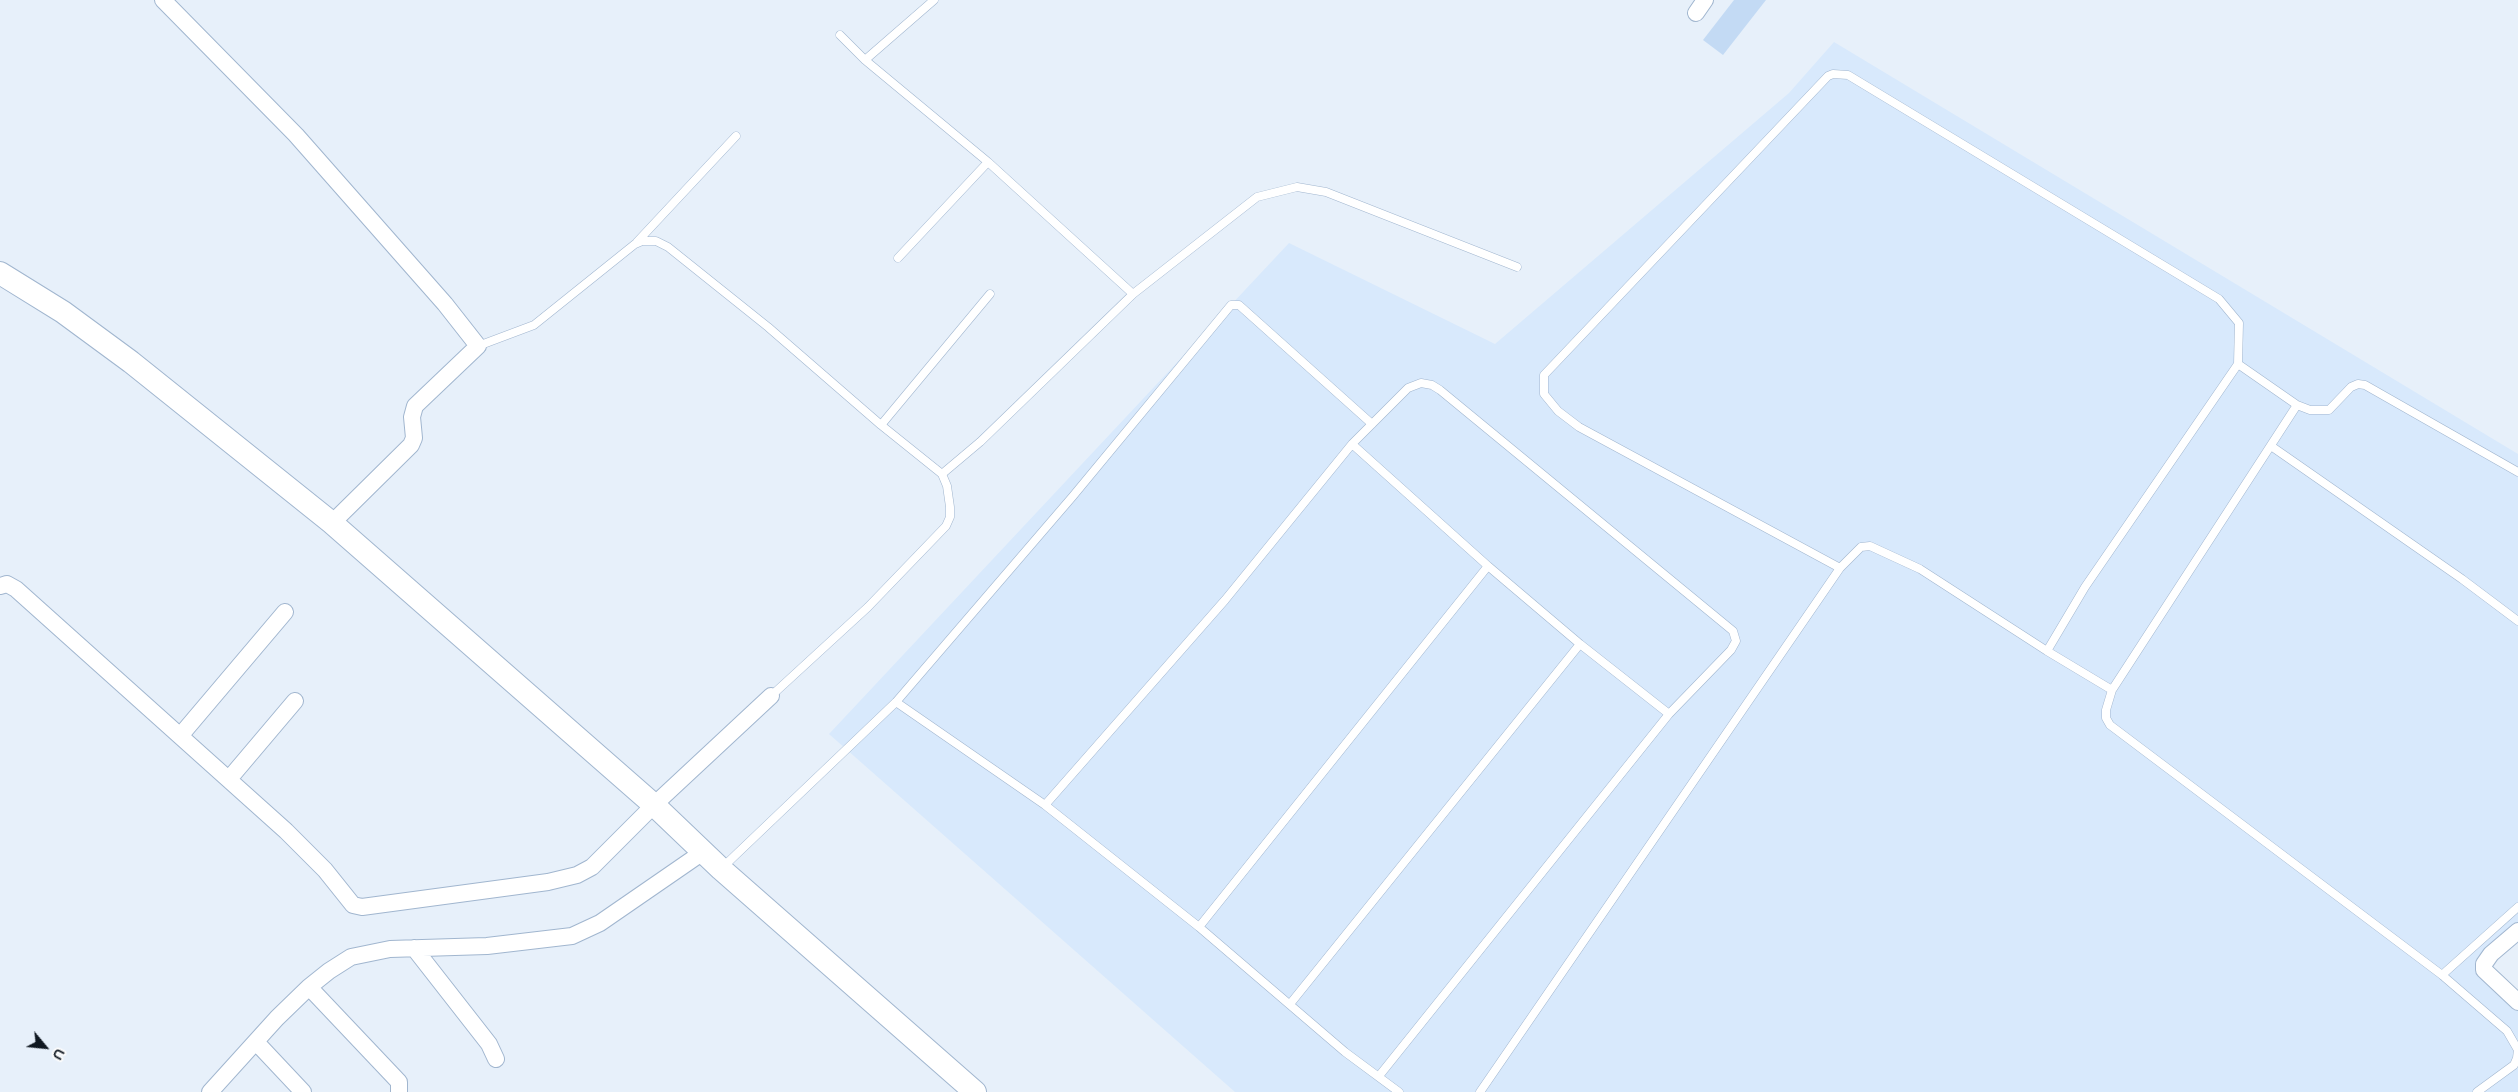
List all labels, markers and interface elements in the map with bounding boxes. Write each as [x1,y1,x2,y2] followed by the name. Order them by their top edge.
[20,1022,70,1072] north arrow
[49,1046,69,1063] text: U

